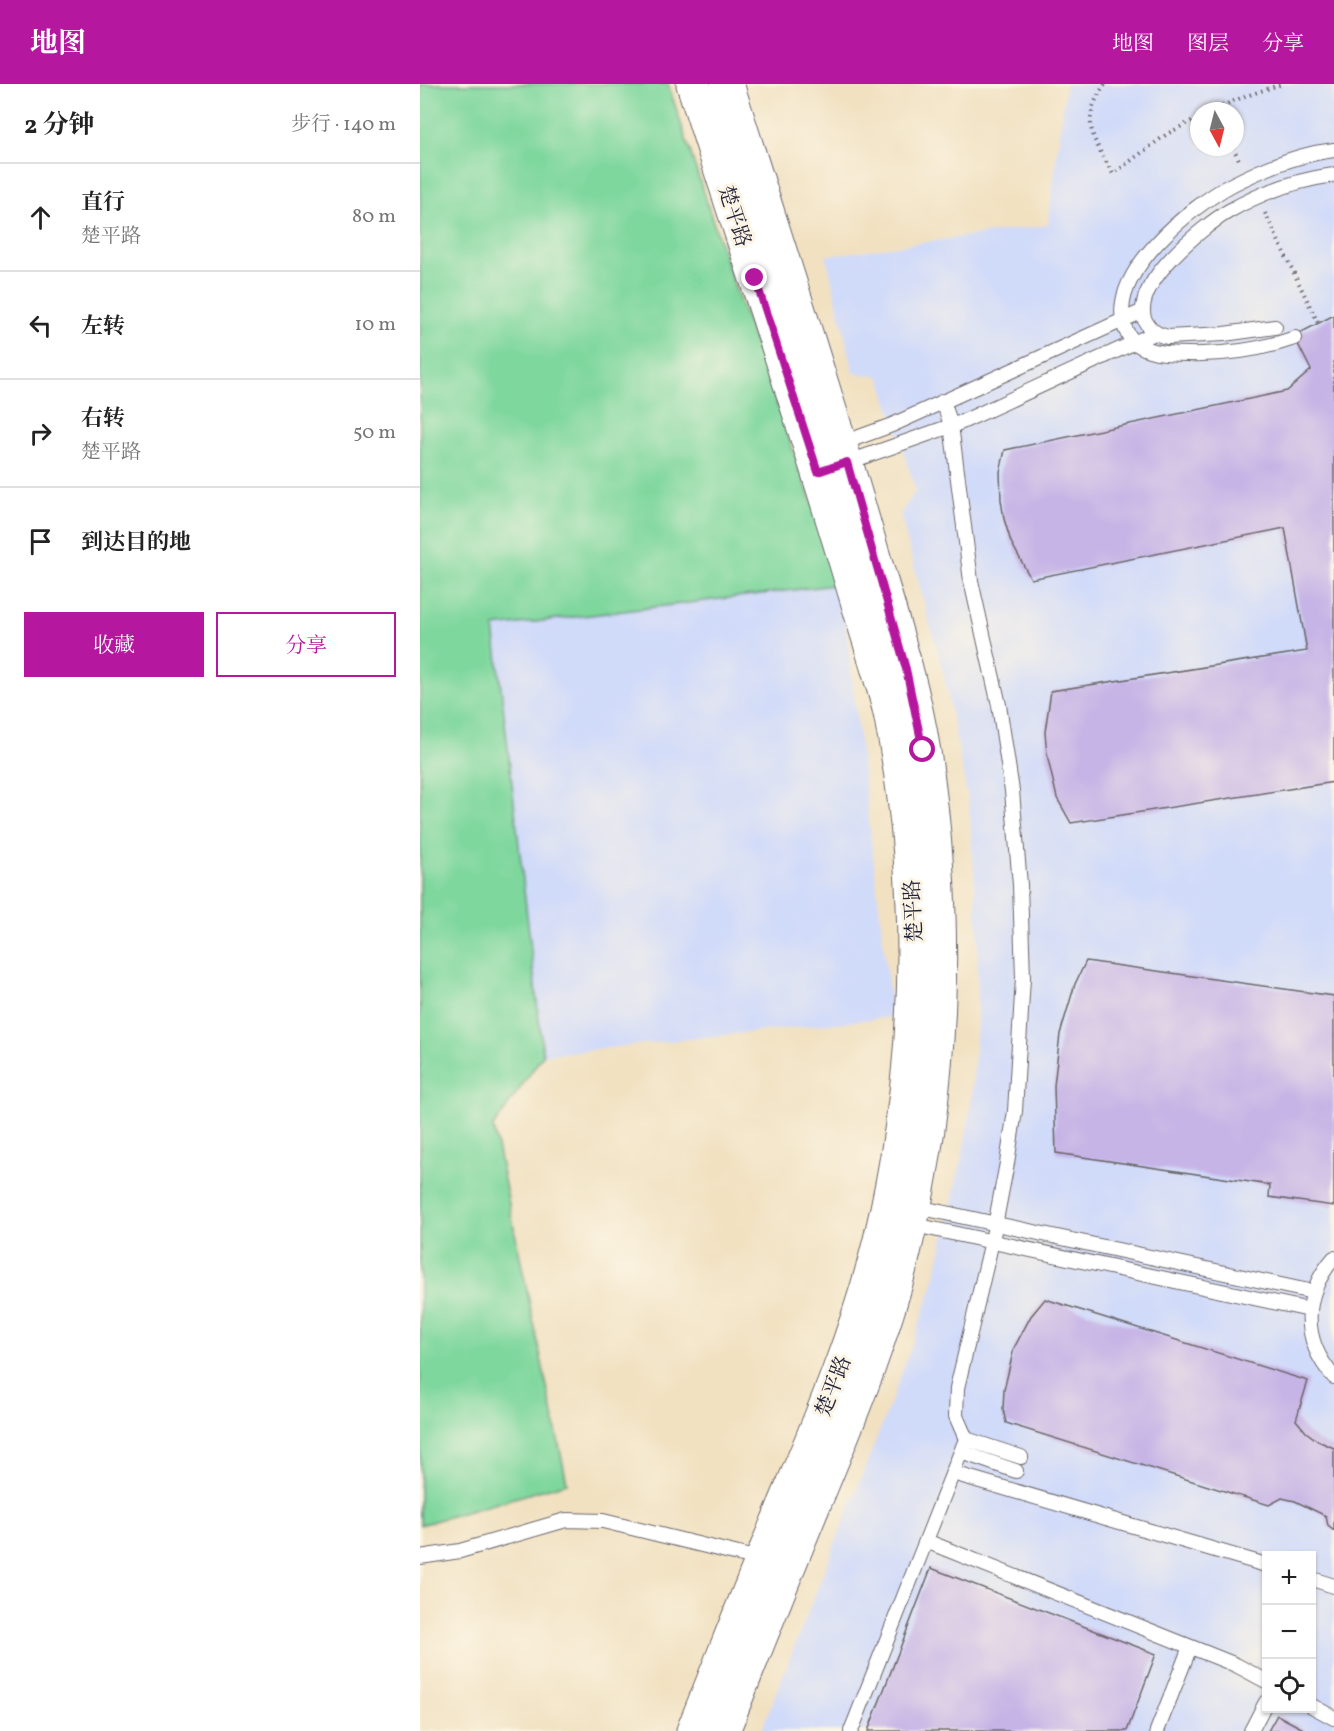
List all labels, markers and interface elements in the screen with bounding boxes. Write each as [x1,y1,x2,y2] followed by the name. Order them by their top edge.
[30,25,86,64] text: 地图
[1112,30,1154,59] text: 地图
[1187,30,1229,59] text: 图层
[1262,30,1304,59] text: 分享
[1190,102,1244,156] north arrow
[24,108,95,144] text: 2 分钟
[291,111,396,139] text: 步行 · 140 m
[710,182,757,251] street label: 楚平路
[81,188,125,219] text: 直行
[24,201,57,234] icon: ahead
[352,203,396,231] text: 80 m
[81,223,141,251] text: 楚平路
[741,264,767,290] route end
[24,309,57,342] icon: left
[355,311,396,339] text: 10 m
[81,312,125,343] text: 左转
[81,404,125,435] text: 右转
[24,417,57,450] icon: right
[353,419,396,447] text: 50 m
[81,439,141,467] text: 楚平路
[24,525,57,558] icon: arrive
[81,528,191,559] text: 到达目的地
[24,612,204,677] button: 收藏
[216,612,396,677] button: 分享
[909,736,935,762] route start
[898,879,931,943] street label: 楚平路
[810,1352,859,1421] street label: 楚平路
[1262,1551,1316,1713] map controls
[1262,1551,1316,1605] button: +
[1262,1605,1316,1659] button: −
[1262,1659,1316,1713] button: locate

